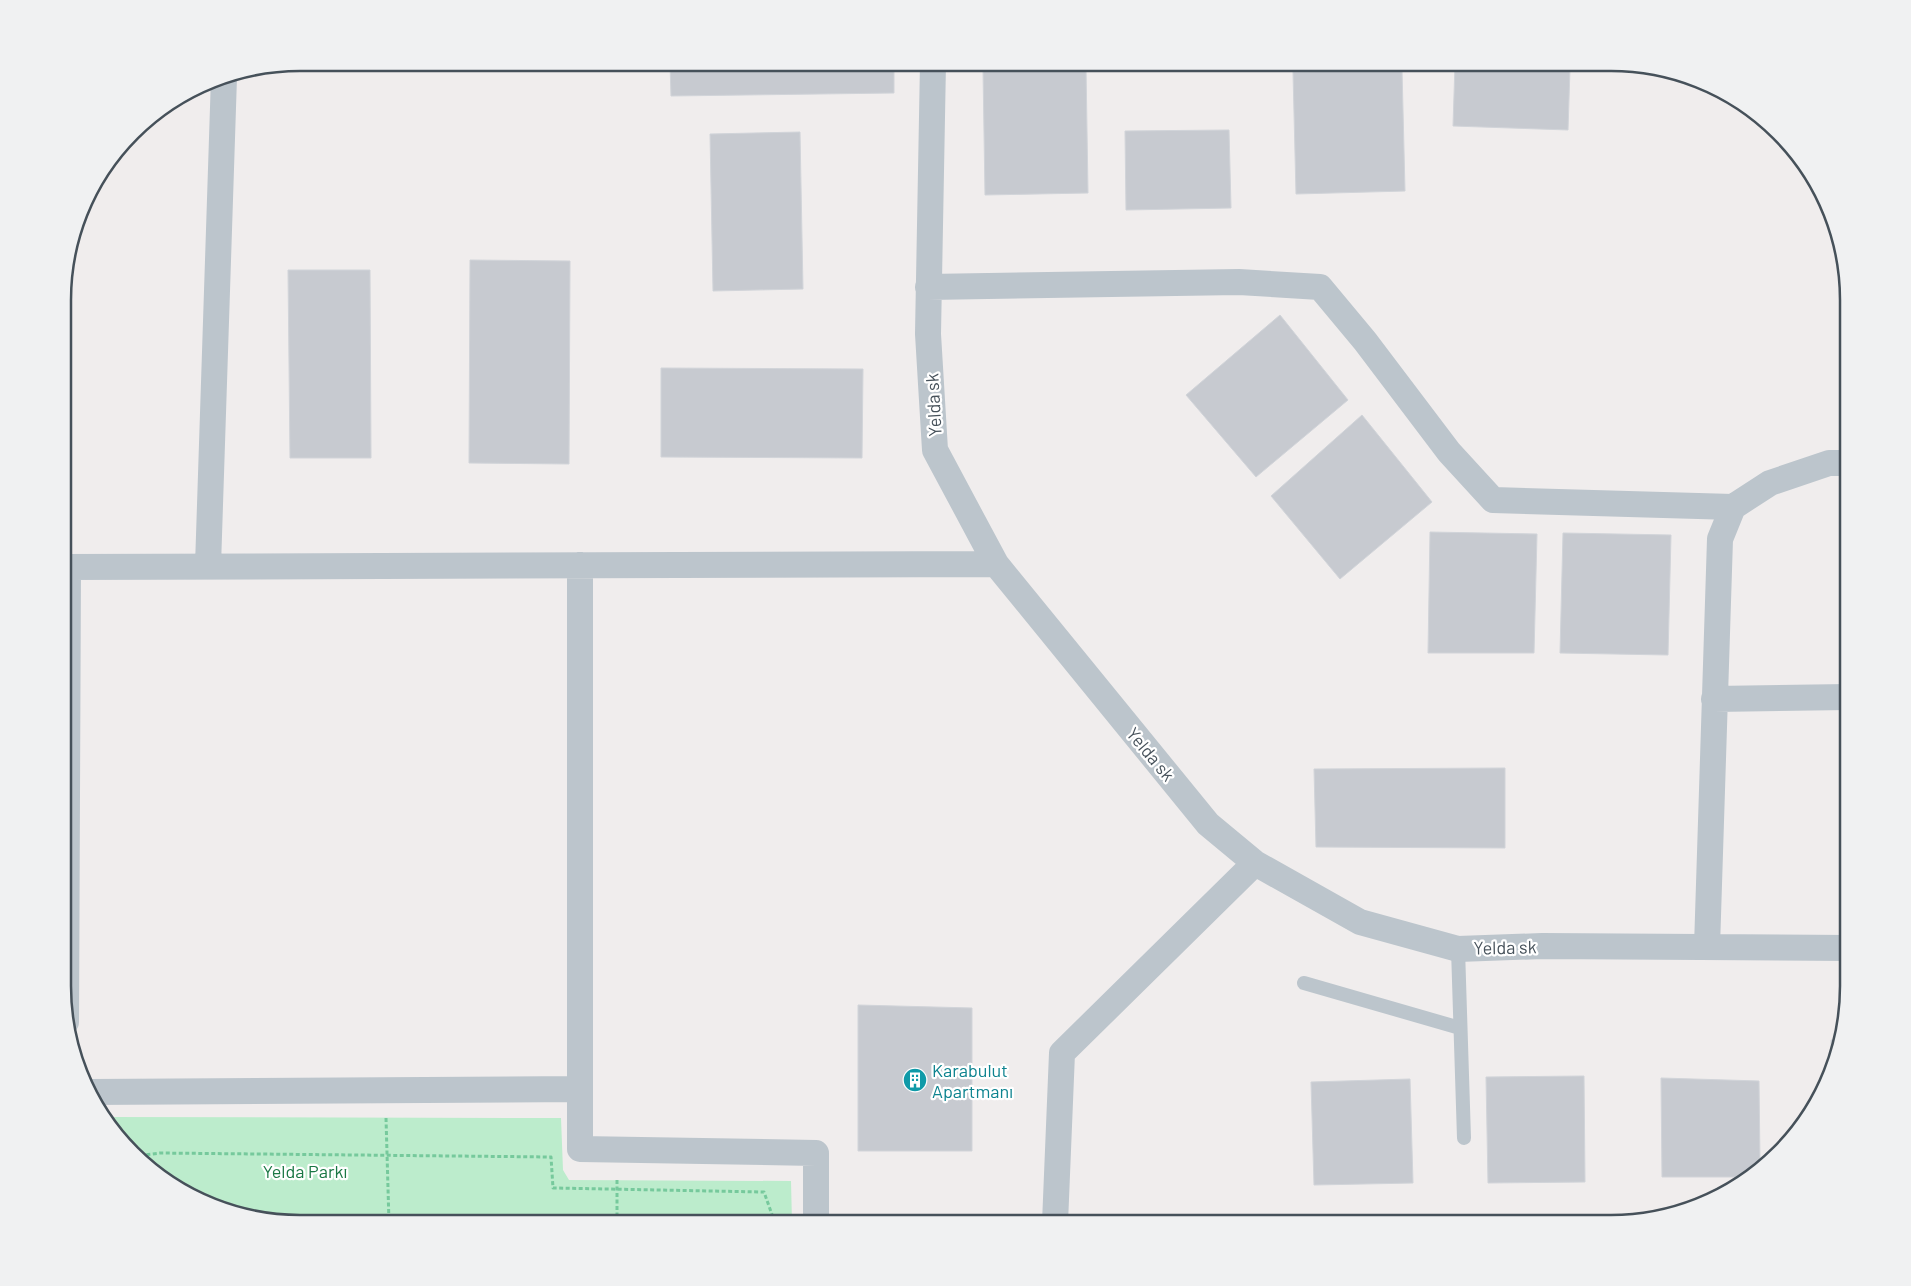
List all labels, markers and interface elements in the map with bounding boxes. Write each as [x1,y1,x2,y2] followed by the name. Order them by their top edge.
[920,373,946,437] street label: Yelda sk
[1122,723,1180,785] street label: Yelda sk
[1473,935,1537,959] street label: Yelda sk
[932,1059,1013,1102] place label: Karabulut Apartmanı
[902,1067,928,1093] building icon: Karabulut Apartmanı
[263,1160,347,1182] park label: Yelda Parkı

